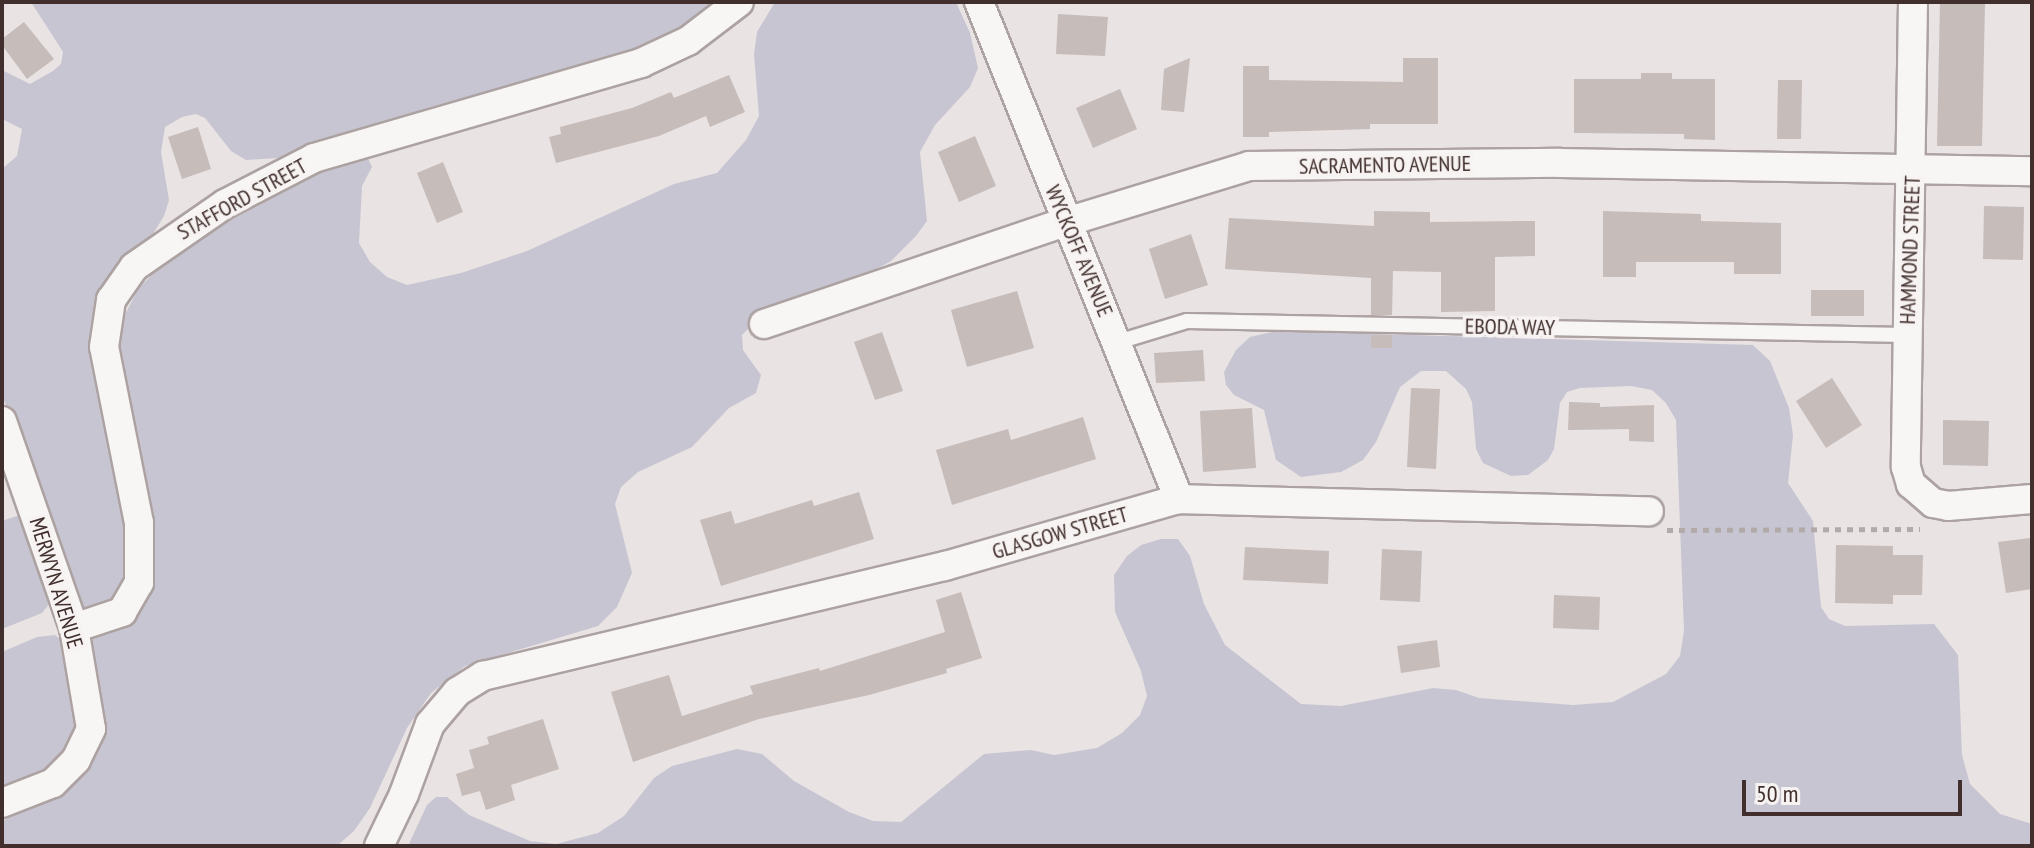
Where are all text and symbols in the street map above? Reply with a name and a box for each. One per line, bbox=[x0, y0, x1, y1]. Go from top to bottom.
street label: SACRAMENTO AVENUE bbox=[1298, 150, 1472, 180]
street label: STAFFORD STREET bbox=[173, 153, 311, 245]
street label: HAMMOND STREET bbox=[1894, 175, 1926, 325]
street label: WYCKOFF AVENUE bbox=[1039, 181, 1119, 321]
street label: EBODA WAY bbox=[1464, 313, 1556, 341]
street label: GLASGOW STREET bbox=[989, 501, 1131, 565]
street label: MERWYN AVENUE bbox=[23, 514, 89, 652]
scale bar bbox=[1746, 764, 1966, 814]
text: 50 m bbox=[1756, 778, 1798, 809]

